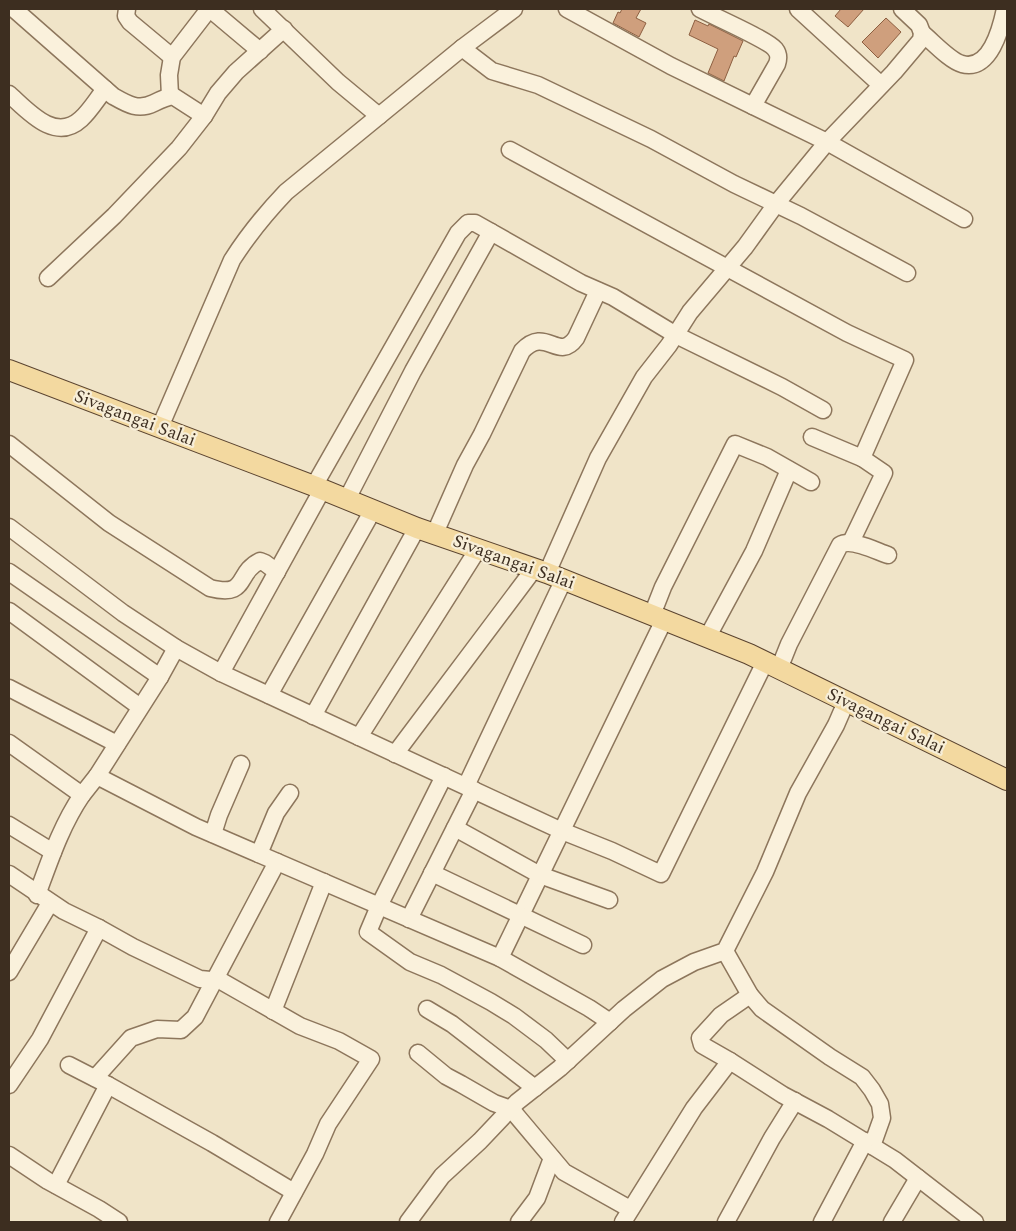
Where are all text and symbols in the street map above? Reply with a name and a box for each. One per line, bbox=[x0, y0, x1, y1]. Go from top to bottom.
street label: Sivagangai Salai bbox=[70, 382, 200, 454]
street label: Sivagangai Salai bbox=[449, 527, 579, 597]
street label: Sivagangai Salai bbox=[822, 681, 950, 761]

